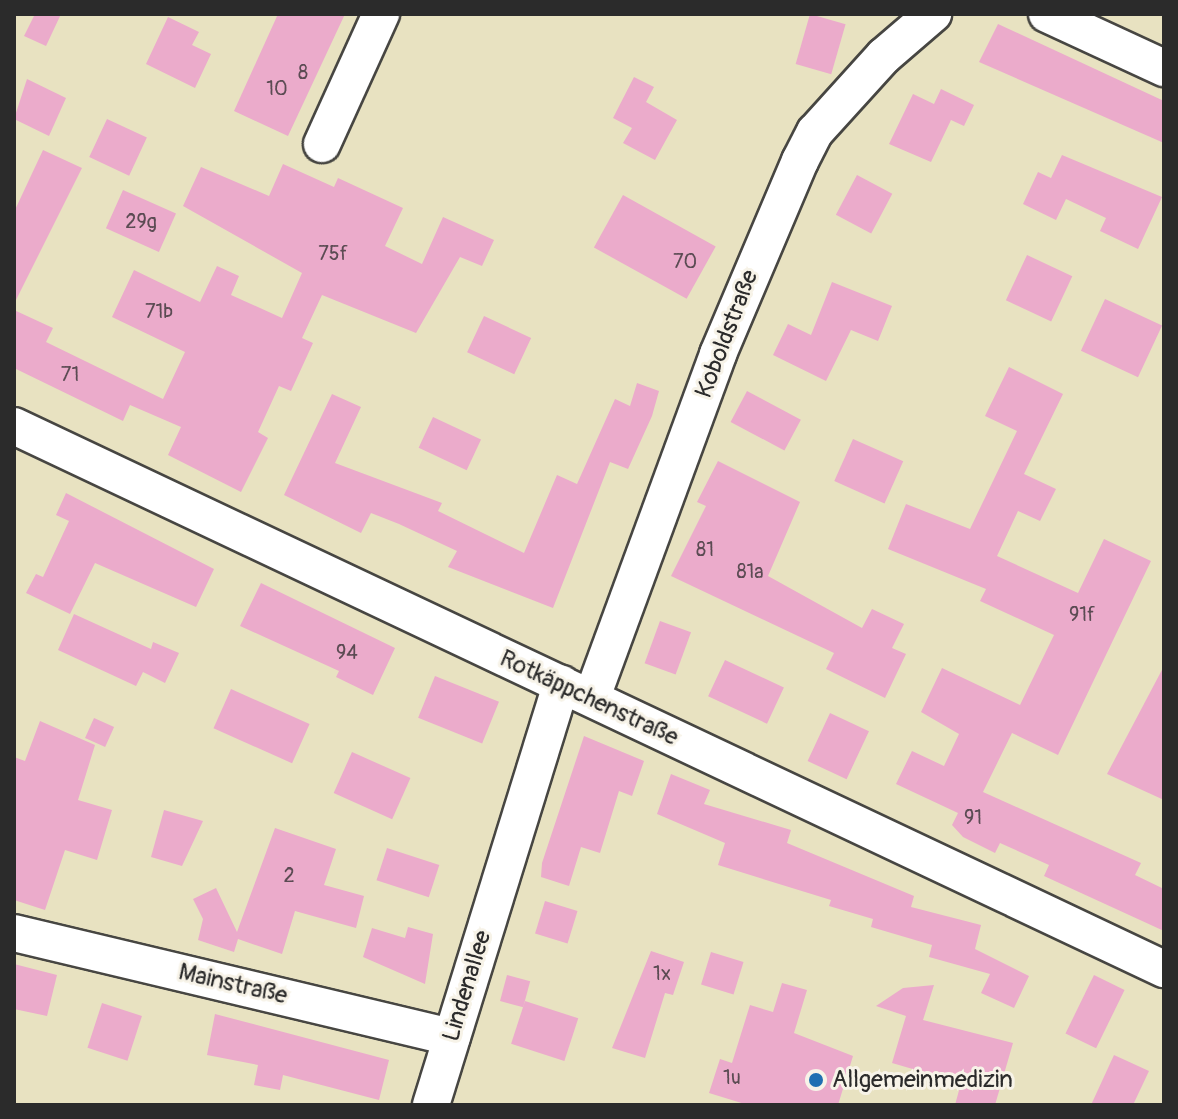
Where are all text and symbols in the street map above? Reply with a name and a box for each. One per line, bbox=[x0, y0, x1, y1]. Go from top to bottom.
house number: 8 bbox=[298, 60, 308, 84]
house number: 10 bbox=[266, 76, 288, 100]
house number: 29g bbox=[125, 209, 157, 233]
house number: 75f bbox=[318, 241, 348, 265]
house number: 70 bbox=[673, 249, 697, 273]
street label: Koboldstraße bbox=[689, 266, 765, 402]
house number: 71b bbox=[145, 299, 173, 323]
house number: 71 bbox=[61, 362, 79, 386]
house number: 81 bbox=[696, 537, 714, 561]
house number: 81a bbox=[736, 559, 764, 583]
house number: 91f bbox=[1069, 602, 1095, 626]
house number: 94 bbox=[336, 640, 358, 664]
street label: Rotkäppchenstraße bbox=[495, 644, 683, 752]
house number: 91 bbox=[964, 805, 982, 829]
house number: 2 bbox=[283, 863, 295, 887]
street label: Lindenallee bbox=[437, 927, 497, 1045]
street label: Mainstraße bbox=[176, 958, 290, 1010]
house number: 1x bbox=[653, 961, 671, 985]
house number: 1u bbox=[723, 1065, 741, 1089]
place label: Allgemeinmedizin bbox=[832, 1066, 1013, 1094]
marker: Allgemeinmedizin bbox=[807, 1071, 825, 1089]

